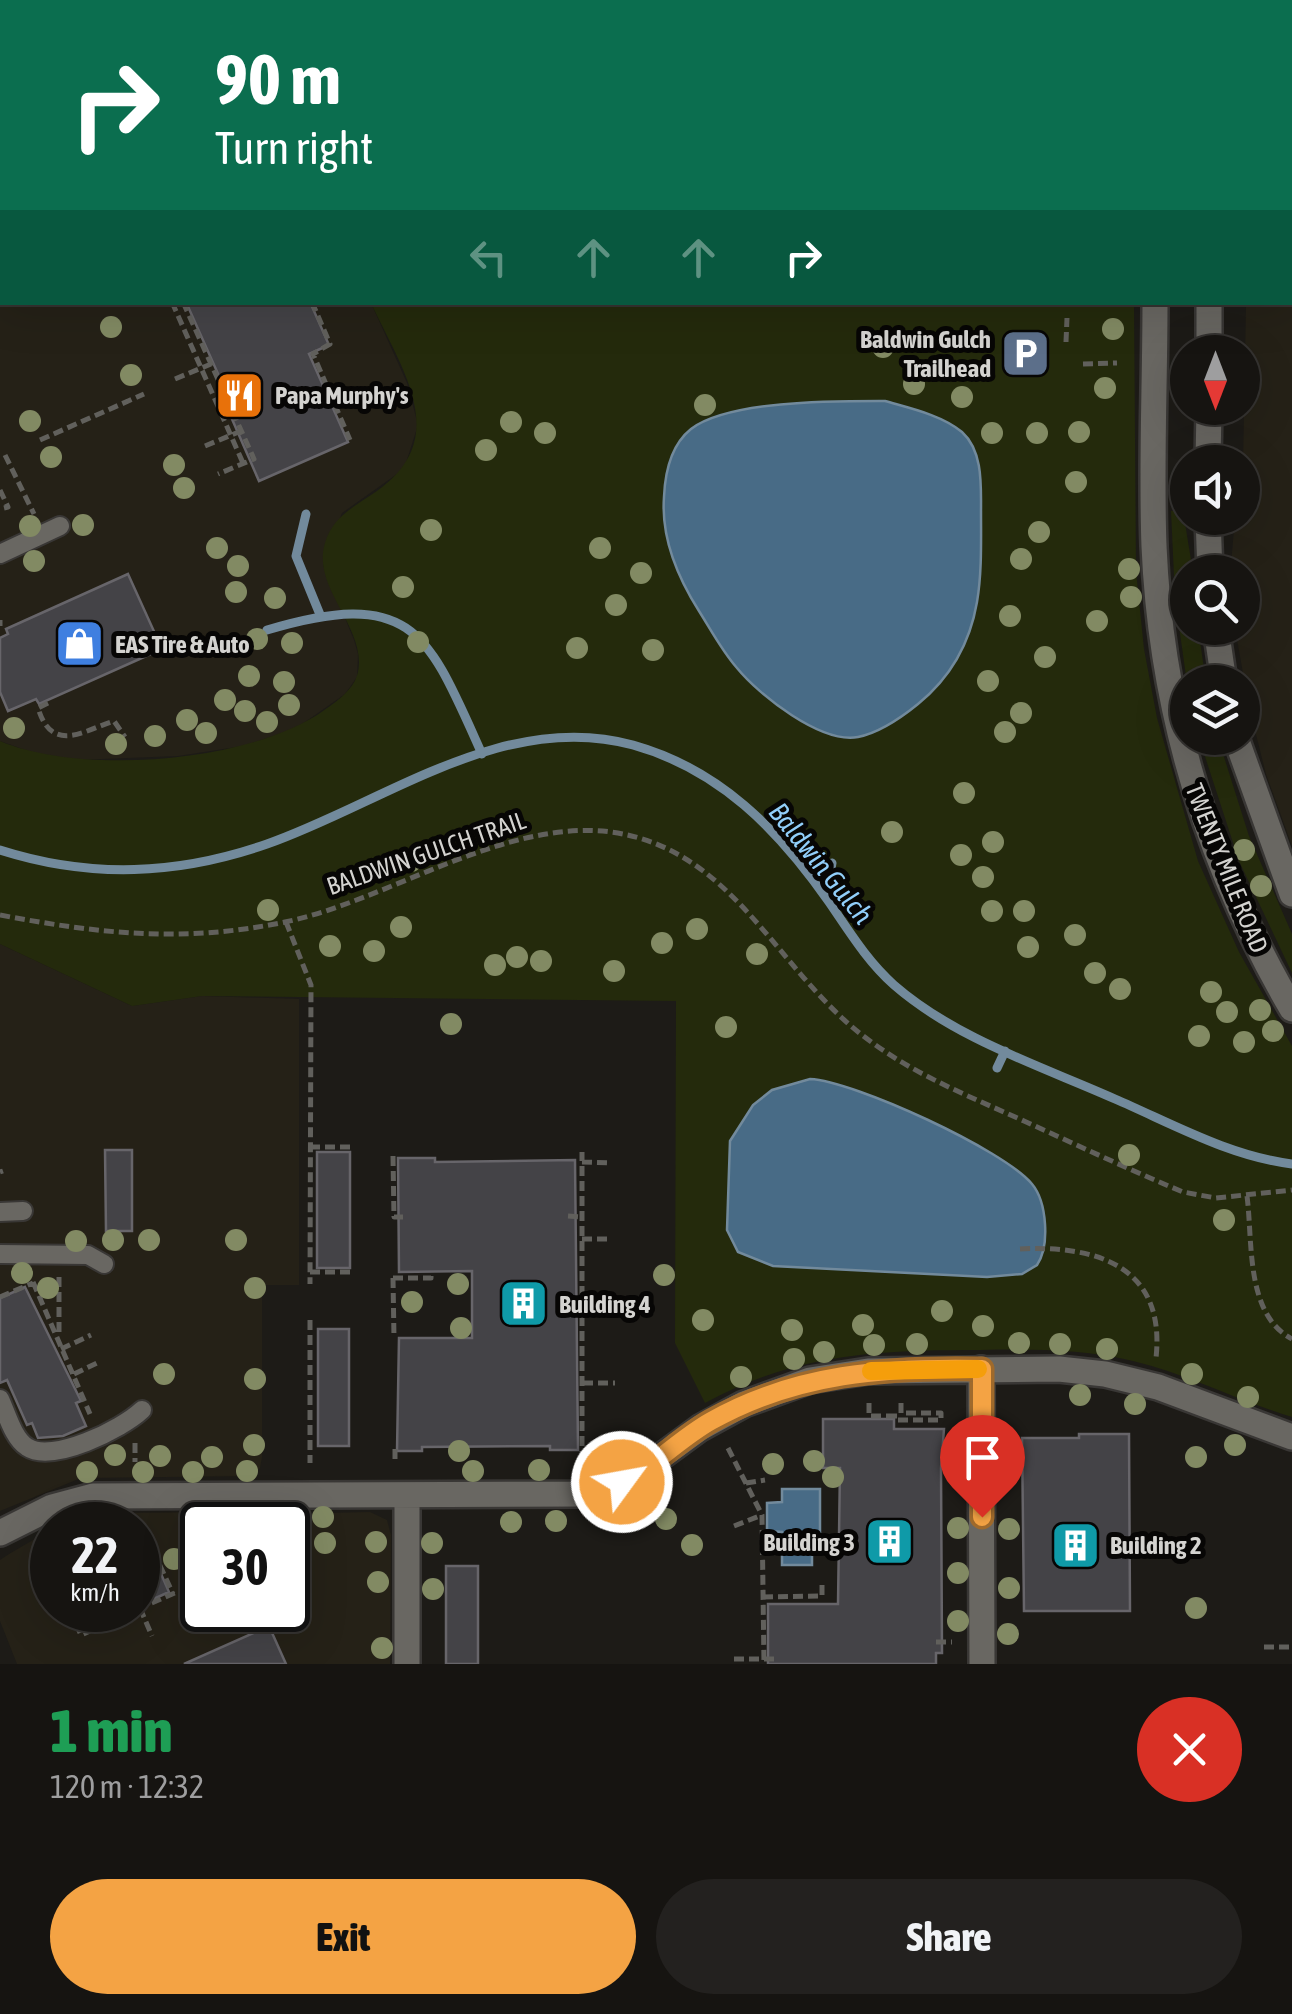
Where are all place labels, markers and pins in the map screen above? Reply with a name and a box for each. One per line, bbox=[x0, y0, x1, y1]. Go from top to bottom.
place label: Baldwin Gulch Trailhead bbox=[860, 325, 991, 382]
parking icon: Baldwin Gulch Trailhead bbox=[1000, 327, 1052, 379]
restaurant icon: Papa Murphy's bbox=[214, 369, 266, 421]
place label: Papa Murphy's bbox=[275, 381, 409, 409]
shop icon: EAS Tire & Auto bbox=[54, 618, 106, 670]
place label: EAS Tire & Auto bbox=[115, 630, 250, 658]
building icon: Building 4 bbox=[498, 1278, 550, 1330]
place label: Building 4 bbox=[559, 1290, 651, 1318]
pin bbox=[940, 1415, 1025, 1518]
building icon: Building 3 bbox=[864, 1516, 916, 1568]
building icon: Building 2 bbox=[1049, 1519, 1101, 1571]
place label: Building 3 bbox=[763, 1528, 855, 1556]
place label: Building 2 bbox=[1110, 1531, 1202, 1559]

